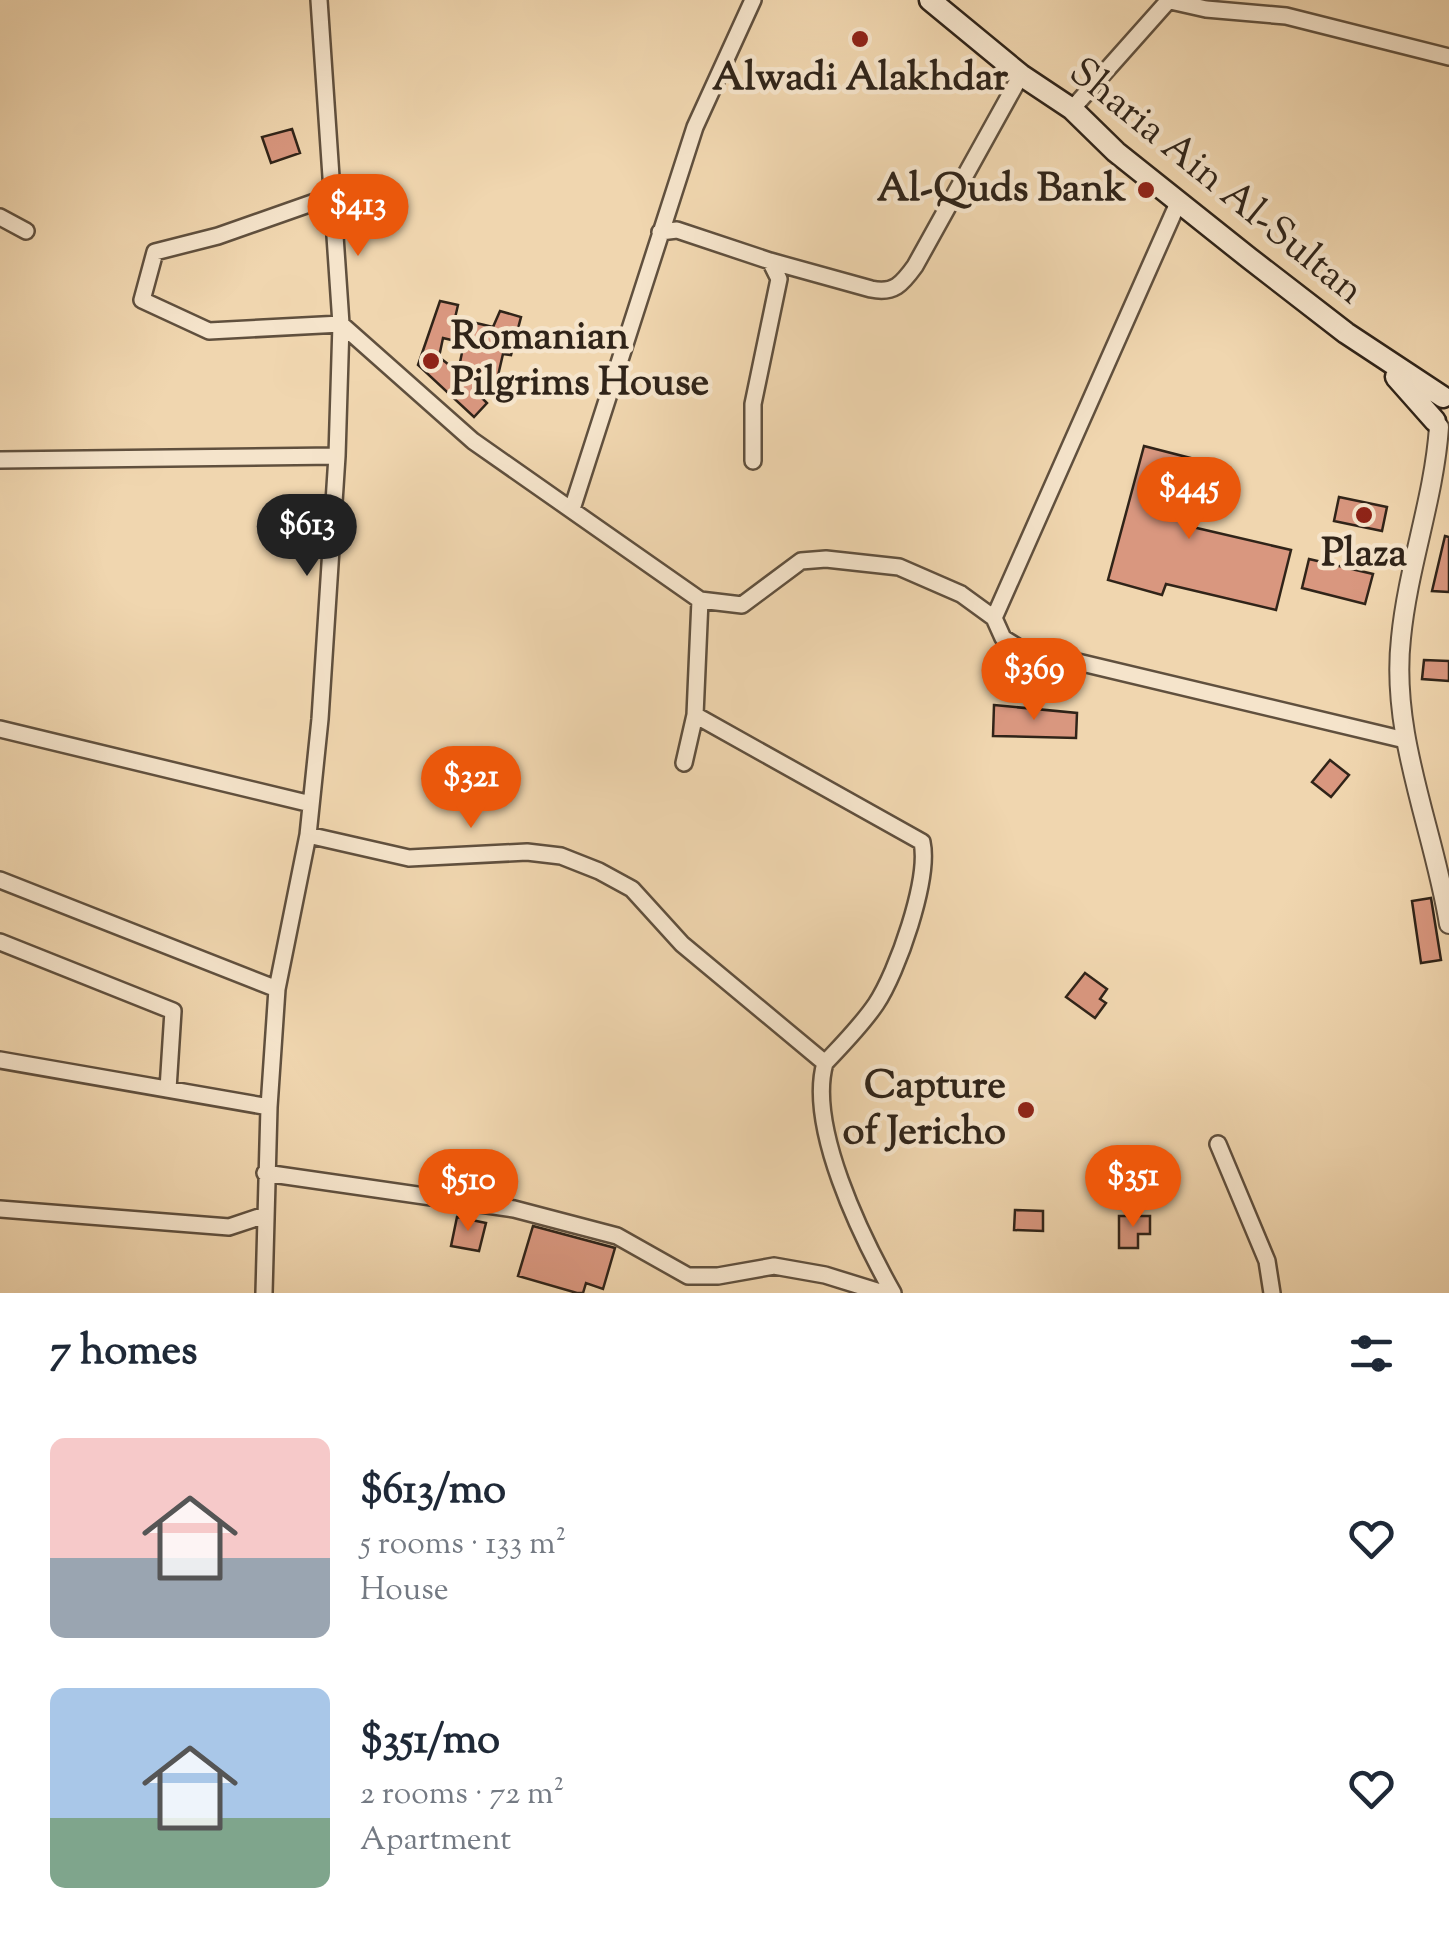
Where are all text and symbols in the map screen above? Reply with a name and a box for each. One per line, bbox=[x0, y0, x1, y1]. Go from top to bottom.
marker: Alwadi Alakhdar bbox=[849, 28, 871, 50]
street label: Sharia Ain Al-Sultan bbox=[1055, 46, 1375, 320]
place label: Alwadi Alakhdar bbox=[712, 51, 1009, 108]
place label: Al-Quds Bank bbox=[877, 162, 1126, 219]
pin: $413 bbox=[299, 174, 417, 259]
marker: Al-Quds Bank bbox=[1135, 179, 1157, 201]
text: $413 bbox=[330, 183, 387, 229]
place label: Romanian Pilgrims House bbox=[451, 310, 709, 413]
marker: Romanian Pilgrims House bbox=[420, 350, 442, 372]
pin: $445 bbox=[1130, 457, 1248, 542]
text: $445 bbox=[1159, 466, 1219, 512]
pin: $613 bbox=[248, 494, 366, 579]
text: $613 bbox=[279, 503, 335, 549]
marker: Plaza bbox=[1353, 504, 1375, 526]
place label: Plaza bbox=[1321, 527, 1407, 584]
pin: $369 bbox=[975, 638, 1093, 723]
text: $369 bbox=[1003, 647, 1065, 693]
pin: $321 bbox=[412, 746, 530, 831]
text: $321 bbox=[443, 755, 499, 801]
place label: Capture of Jericho bbox=[843, 1059, 1006, 1162]
marker: Capture of Jericho bbox=[1015, 1099, 1037, 1121]
pin: $351 bbox=[1074, 1145, 1192, 1230]
pin: $510 bbox=[409, 1149, 527, 1234]
text: $351 bbox=[1107, 1154, 1159, 1200]
text: $510 bbox=[440, 1158, 496, 1204]
text: 7 homes bbox=[50, 1323, 198, 1383]
icon: filters bbox=[1344, 1326, 1399, 1381]
text: $613/mo bbox=[360, 1462, 506, 1522]
icon: home bbox=[130, 1478, 250, 1598]
icon: heart bbox=[1344, 1511, 1399, 1566]
text: 5 rooms · 133 m² bbox=[360, 1522, 566, 1568]
text: House bbox=[360, 1568, 449, 1614]
text: $351/mo bbox=[360, 1712, 500, 1772]
icon: home bbox=[130, 1728, 250, 1848]
icon: heart bbox=[1344, 1761, 1399, 1816]
text: 2 rooms · 72 m² bbox=[360, 1772, 564, 1818]
text: Apartment bbox=[360, 1818, 511, 1864]

